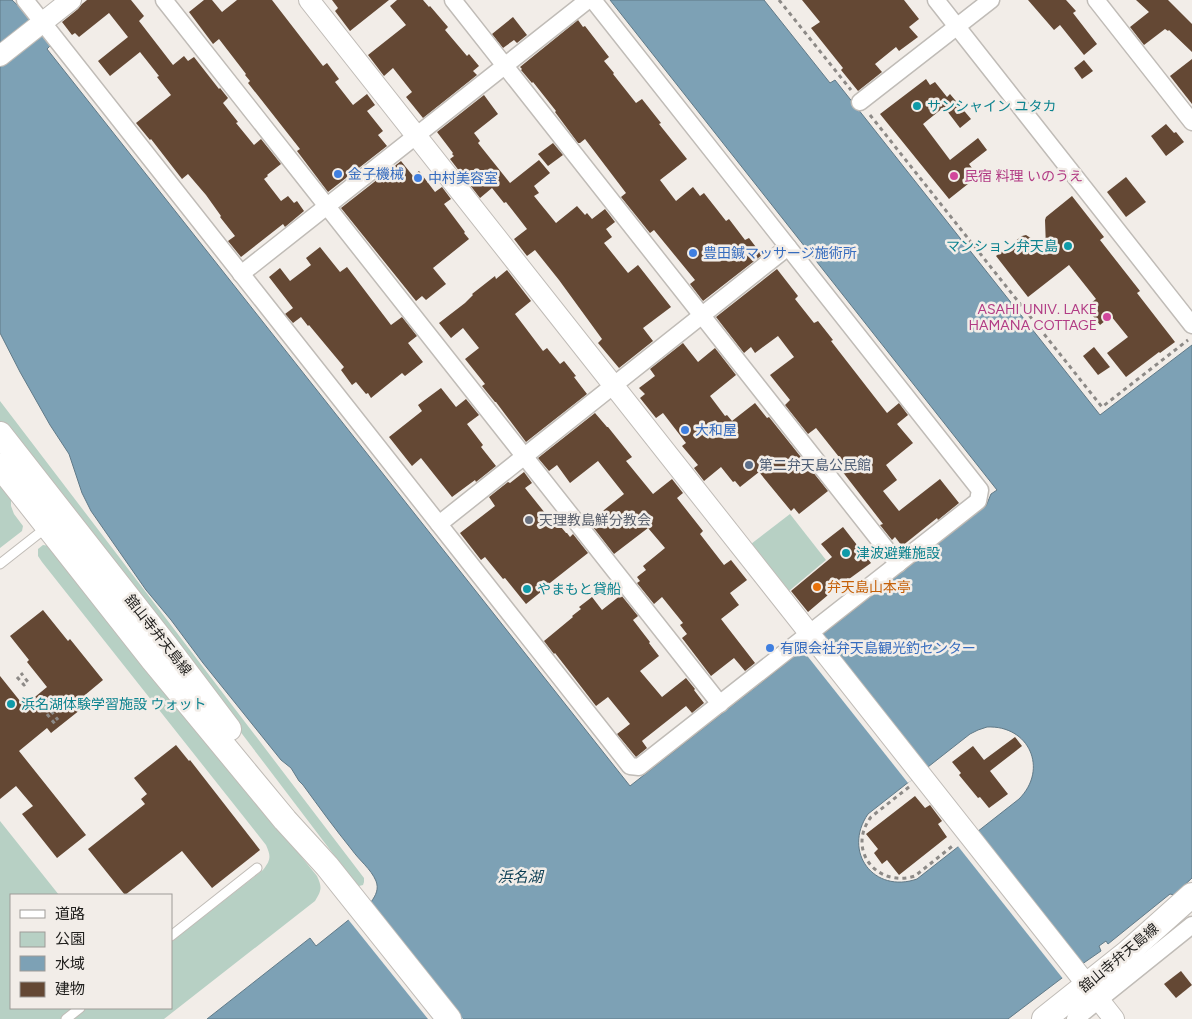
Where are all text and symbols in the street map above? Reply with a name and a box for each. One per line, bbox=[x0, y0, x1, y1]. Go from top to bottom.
place label: サンシャイン ユタカ bbox=[927, 98, 1056, 115]
marker: サンシャイン ユタカ bbox=[911, 100, 923, 112]
place label: 金子機械 bbox=[348, 166, 404, 183]
marker: 金子機械 bbox=[332, 168, 344, 180]
place label: 民宿 料理 いのうえ bbox=[964, 168, 1083, 185]
place label: 中村美容室 bbox=[428, 170, 498, 187]
marker: 民宿 料理 いのうえ bbox=[948, 170, 960, 182]
marker: 中村美容室 bbox=[412, 172, 424, 184]
place label: マンション弁天島 bbox=[946, 238, 1058, 255]
marker: マンション弁天島 bbox=[1062, 240, 1074, 252]
place label: 豊田鍼マッサージ施術所 bbox=[703, 245, 857, 262]
marker: 豊田鍼マッサージ施術所 bbox=[687, 247, 699, 259]
place label: ASAHI UNIV. LAKE HAMANA COTTAGE bbox=[969, 301, 1097, 334]
marker: ASAHI UNIV. LAKE HAMANA COTTAGE bbox=[1101, 311, 1113, 323]
place label: 大和屋 bbox=[695, 422, 737, 439]
marker: 大和屋 bbox=[679, 424, 691, 436]
place label: 第二弁天島公民館 bbox=[759, 457, 871, 474]
marker: 第二弁天島公民館 bbox=[743, 459, 755, 471]
place label: 天理教島鮮分教会 bbox=[539, 512, 651, 529]
marker: 天理教島鮮分教会 bbox=[523, 514, 535, 526]
place label: 津波避難施設 bbox=[856, 545, 940, 562]
marker: 津波避難施設 bbox=[840, 547, 852, 559]
place label: 弁天島山本亭 bbox=[827, 579, 911, 596]
place label: やまもと貸船 bbox=[537, 581, 621, 598]
marker: 弁天島山本亭 bbox=[811, 581, 823, 593]
marker: やまもと貸船 bbox=[521, 583, 533, 595]
street label: 舘山寺弁天島線 bbox=[121, 591, 195, 679]
place label: 有限会社弁天島観光釣センター bbox=[780, 640, 976, 657]
marker: 有限会社弁天島観光釣センター bbox=[764, 642, 776, 654]
place label: 浜名湖体験学習施設 ウォット bbox=[21, 696, 206, 713]
marker: 浜名湖体験学習施設 ウォット bbox=[5, 698, 17, 710]
water label: 浜名湖 bbox=[497, 868, 544, 886]
legend bbox=[10, 894, 172, 1009]
text: 道路 bbox=[55, 905, 85, 923]
street label: 舘山寺弁天島線 bbox=[1076, 920, 1162, 996]
text: 公園 bbox=[55, 930, 85, 948]
text: 水域 bbox=[55, 955, 85, 973]
text: 建物 bbox=[55, 980, 85, 998]

